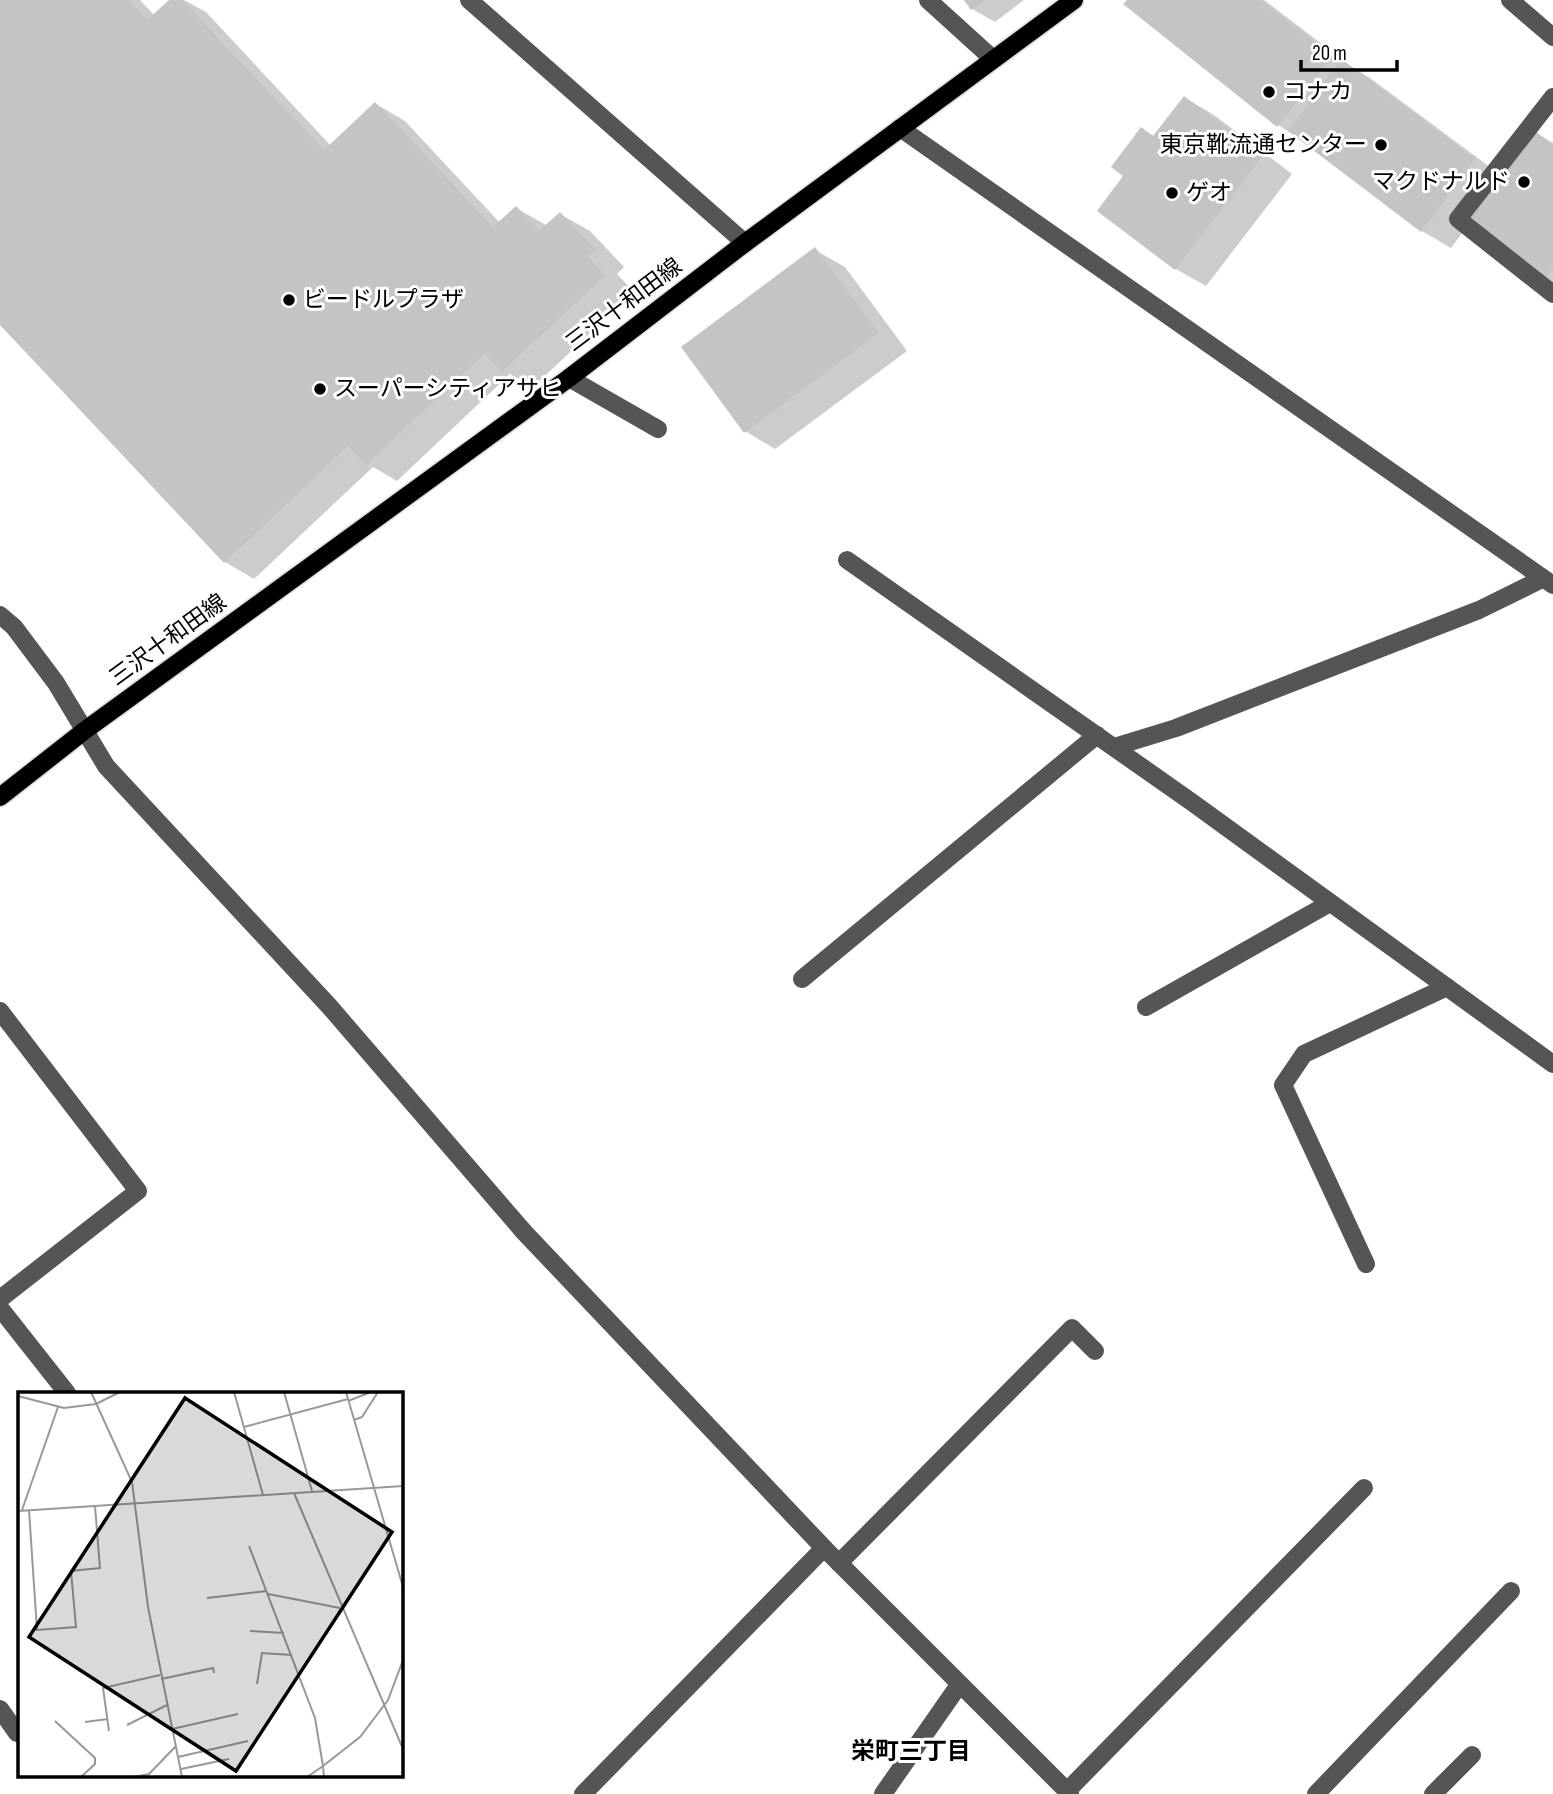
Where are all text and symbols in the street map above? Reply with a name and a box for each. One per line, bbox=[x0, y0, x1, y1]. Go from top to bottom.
scale bar bbox=[1301, 28, 1397, 72]
text: 20 m bbox=[1312, 41, 1347, 66]
place label: コナカ bbox=[1283, 78, 1352, 106]
marker: コナカ bbox=[1261, 84, 1277, 100]
place label: 東京靴流通センター bbox=[1160, 131, 1367, 159]
marker: 東京靴流通センター bbox=[1373, 137, 1389, 153]
place label: マクドナルド bbox=[1372, 168, 1510, 196]
marker: マクドナルド bbox=[1516, 174, 1532, 190]
place label: ゲオ bbox=[1186, 179, 1232, 207]
marker: ゲオ bbox=[1164, 185, 1180, 201]
street label: 三沢十和田線 bbox=[560, 252, 688, 358]
place label: ビードルプラザ bbox=[303, 286, 464, 314]
marker: ビードルプラザ bbox=[281, 292, 297, 308]
place label: スーパーシティアサヒ bbox=[334, 375, 562, 403]
marker: スーパーシティアサヒ bbox=[312, 381, 328, 397]
street label: 三沢十和田線 bbox=[104, 588, 232, 692]
inset map bbox=[18, 1392, 402, 1776]
district label: 栄町三丁目 bbox=[851, 1737, 971, 1766]

